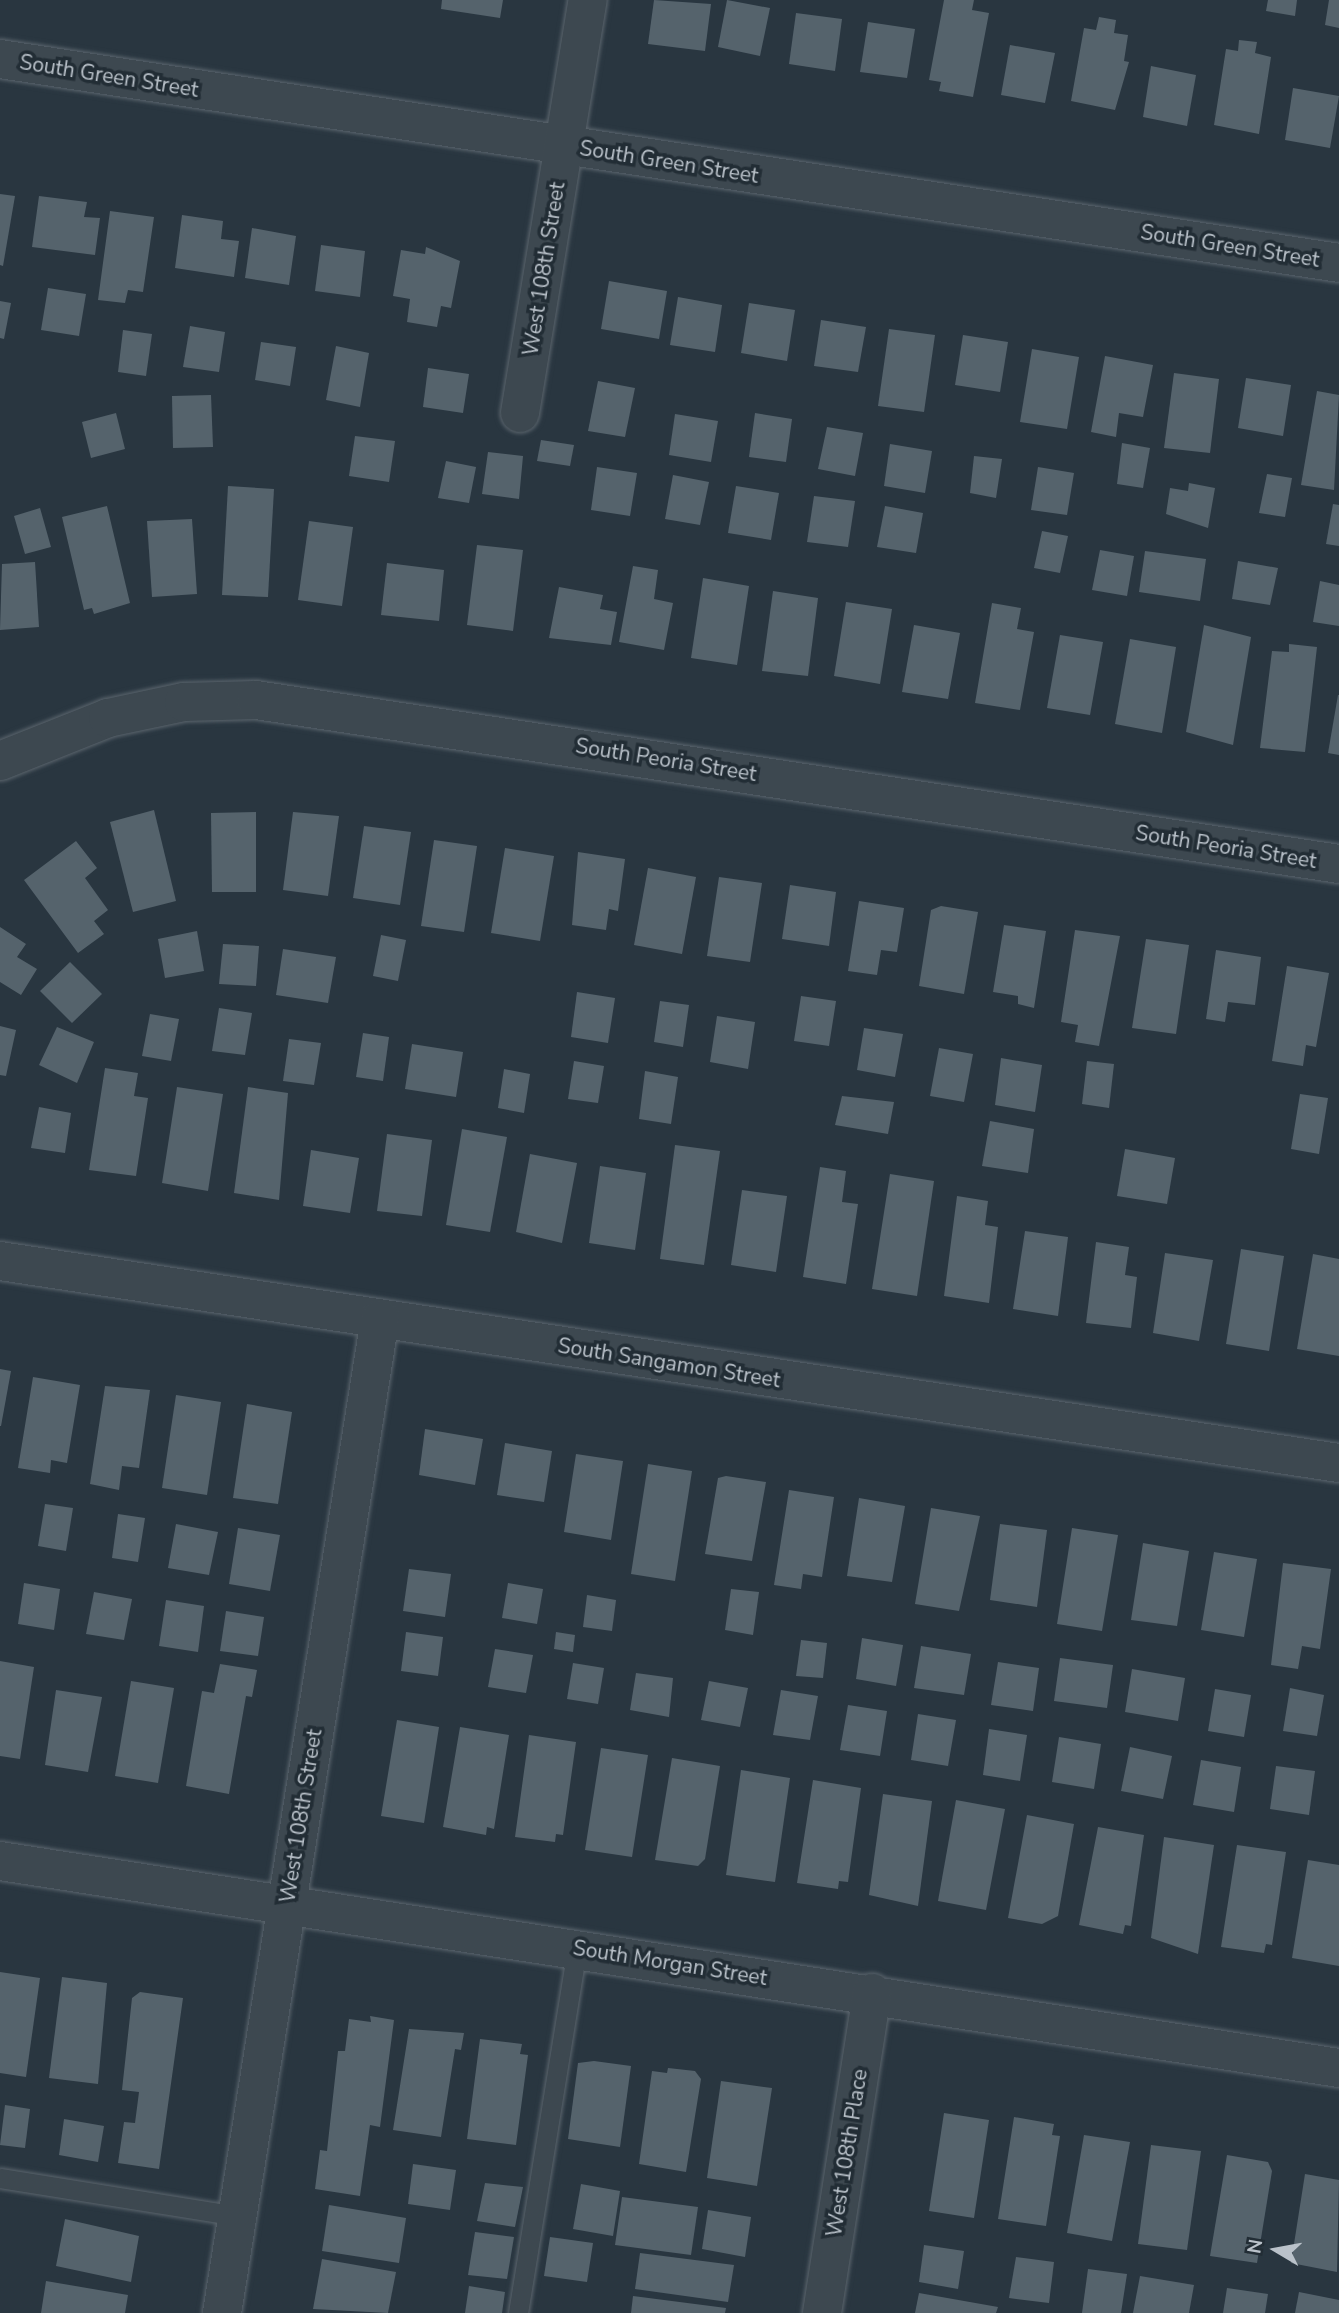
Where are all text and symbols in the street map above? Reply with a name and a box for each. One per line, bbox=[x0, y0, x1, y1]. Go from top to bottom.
street label: South Green Street bbox=[18, 49, 200, 103]
street label: South Green Street bbox=[578, 135, 760, 189]
street label: West 108th Street bbox=[518, 180, 570, 358]
street label: South Green Street bbox=[1139, 219, 1321, 273]
street label: South Peoria Street bbox=[574, 733, 758, 787]
street label: South Peoria Street bbox=[1134, 820, 1318, 874]
street label: South Sangamon Street bbox=[556, 1333, 782, 1393]
street label: West 108th Street bbox=[275, 1727, 327, 1905]
street label: South Morgan Street bbox=[571, 1935, 769, 1991]
street label: West 108th Place bbox=[821, 2067, 873, 2239]
north arrow bbox=[1241, 2215, 1311, 2285]
text: N bbox=[1241, 2237, 1269, 2256]

